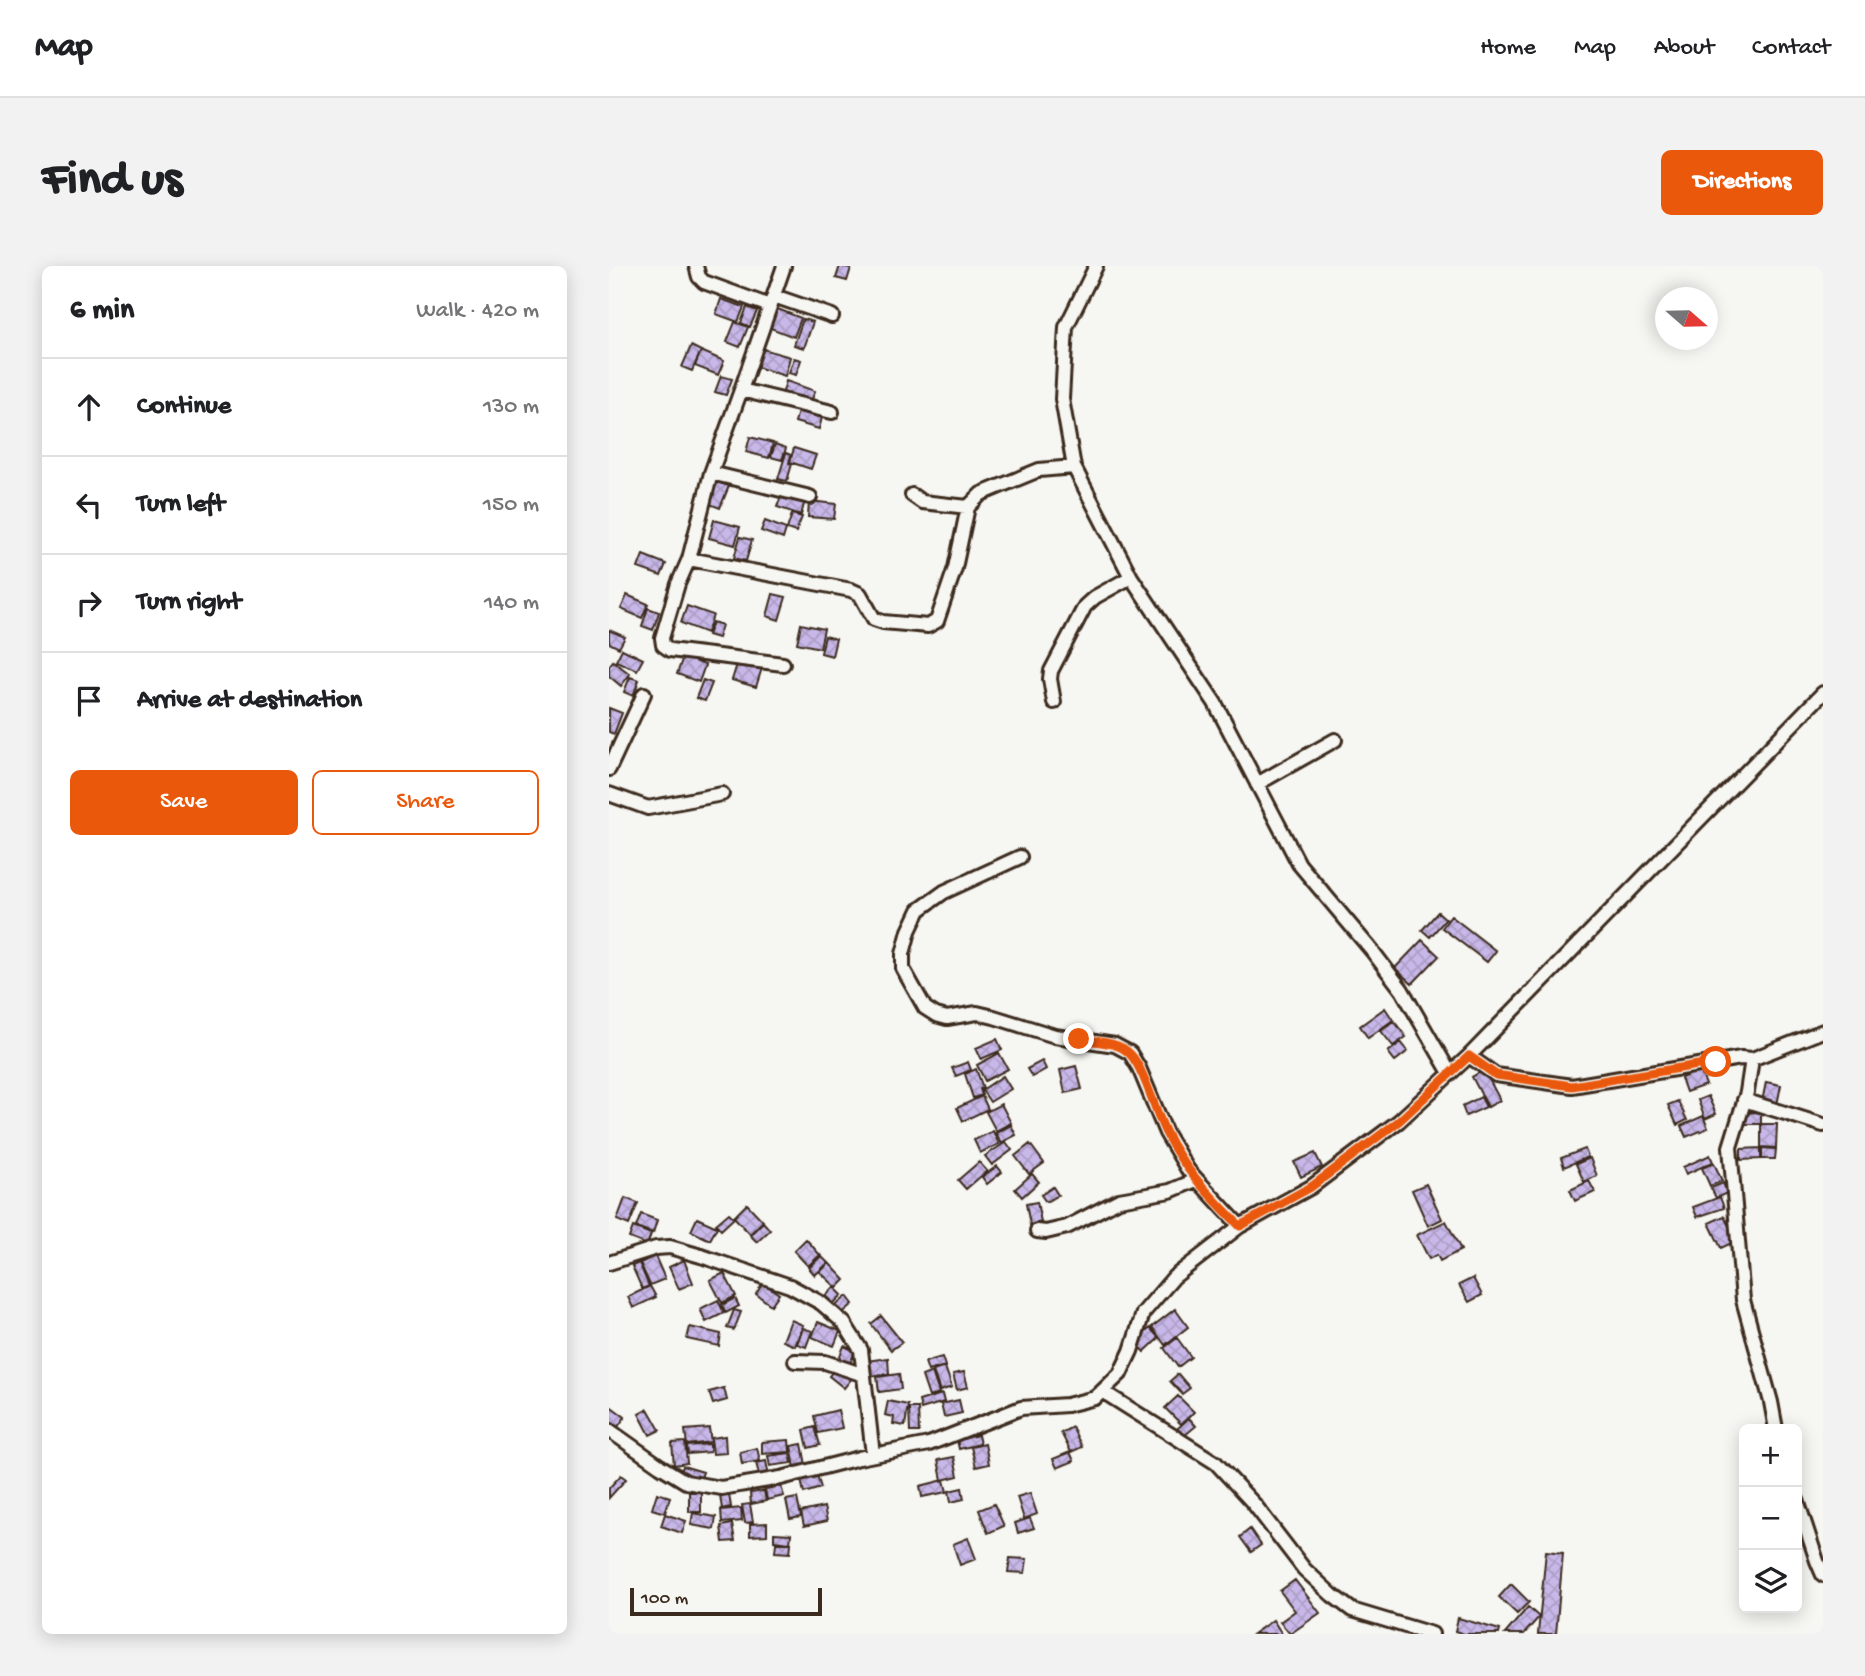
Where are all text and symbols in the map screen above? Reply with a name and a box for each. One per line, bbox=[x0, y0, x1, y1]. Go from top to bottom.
text: Map bbox=[35, 29, 92, 67]
text: Home bbox=[1480, 34, 1536, 63]
text: Map bbox=[1574, 34, 1616, 63]
text: About bbox=[1654, 34, 1714, 63]
text: Contact bbox=[1752, 34, 1830, 63]
button: Directions bbox=[1661, 150, 1823, 215]
text: Find us bbox=[42, 153, 182, 211]
north arrow bbox=[1655, 287, 1718, 350]
text: 6 min bbox=[70, 294, 134, 329]
text: Walk · 420 m bbox=[416, 298, 539, 325]
icon: ahead bbox=[70, 388, 108, 426]
text: Continue bbox=[137, 392, 231, 423]
text: 130 m bbox=[483, 394, 539, 421]
icon: left bbox=[70, 486, 108, 524]
text: Turn left bbox=[137, 490, 225, 521]
text: 150 m bbox=[483, 492, 539, 519]
icon: right bbox=[70, 584, 108, 622]
text: Turn right bbox=[137, 588, 241, 619]
text: 140 m bbox=[484, 590, 539, 617]
icon: arrive bbox=[70, 682, 108, 720]
text: Arrive at destination bbox=[137, 686, 362, 717]
button: Save bbox=[70, 770, 298, 835]
button: Share bbox=[312, 770, 539, 835]
route end bbox=[1063, 1023, 1094, 1054]
route start bbox=[1700, 1046, 1731, 1077]
map controls bbox=[1739, 1424, 1802, 1613]
button: + bbox=[1739, 1424, 1802, 1487]
button: − bbox=[1739, 1487, 1802, 1550]
button: layers bbox=[1739, 1550, 1802, 1613]
scale bar bbox=[630, 1585, 823, 1617]
text: 100 m bbox=[641, 1588, 688, 1611]

